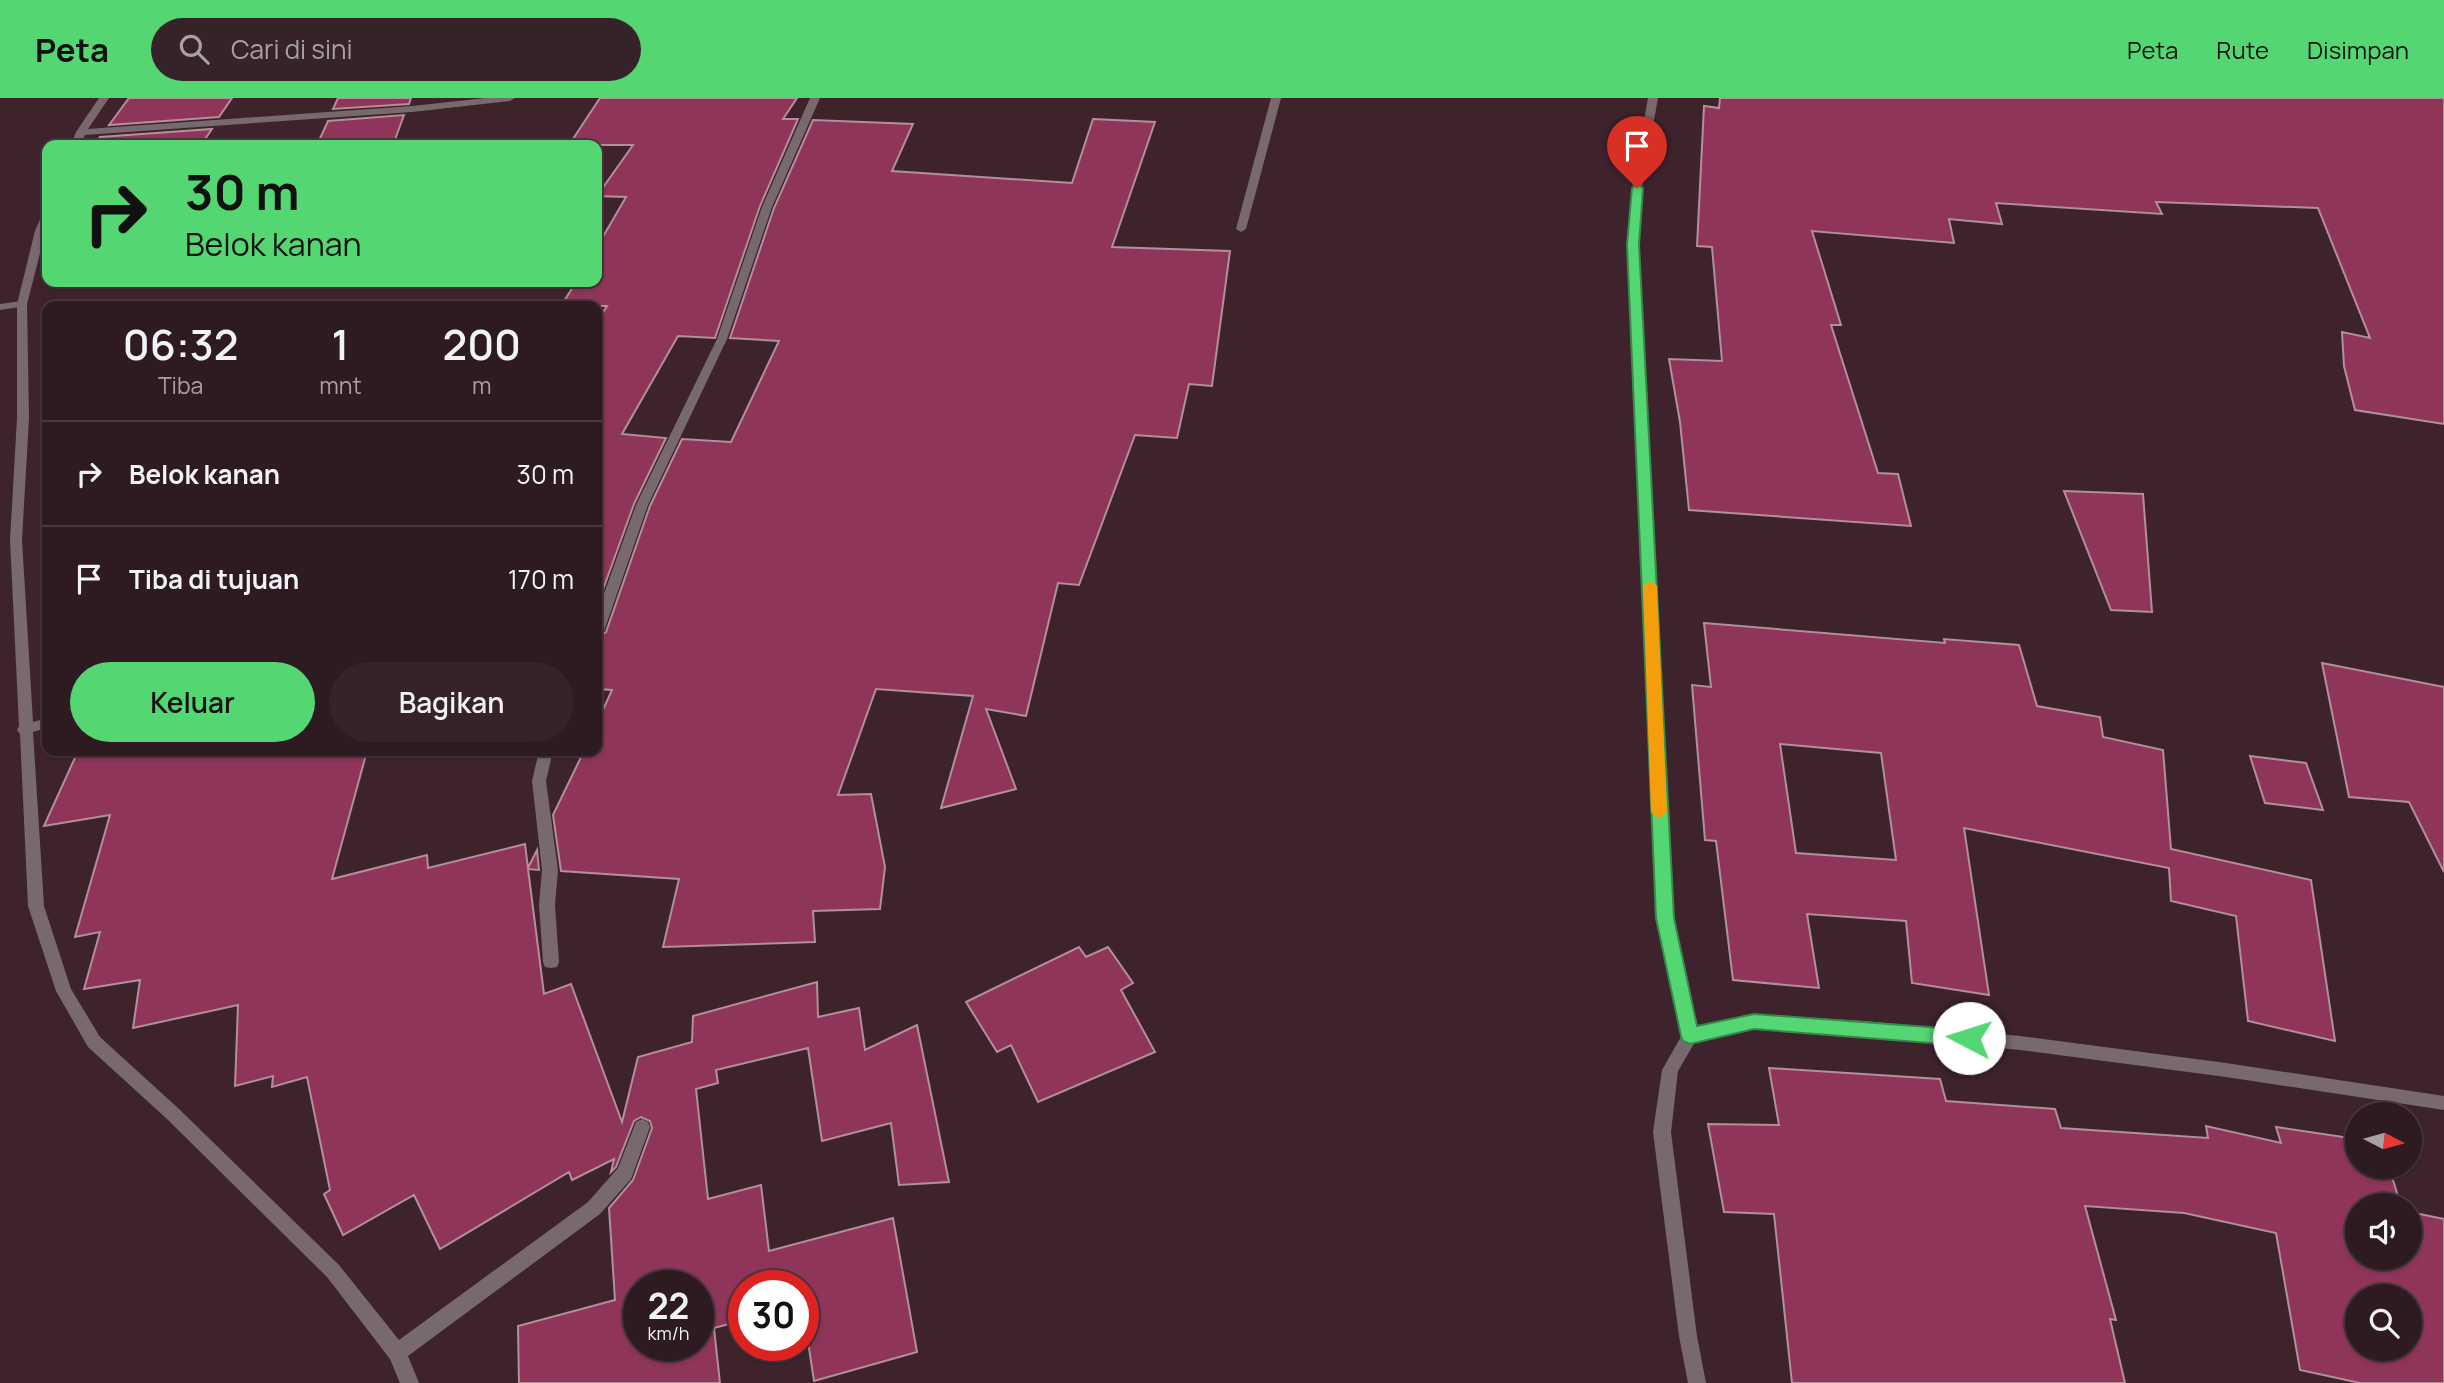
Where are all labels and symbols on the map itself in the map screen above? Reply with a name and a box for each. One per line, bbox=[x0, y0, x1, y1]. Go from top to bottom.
pin bbox=[1607, 116, 1667, 188]
position arrow bbox=[1932, 1001, 2006, 1075]
north arrow bbox=[2345, 1102, 2422, 1180]
speed limit sign: 30 bbox=[728, 1270, 819, 1361]

